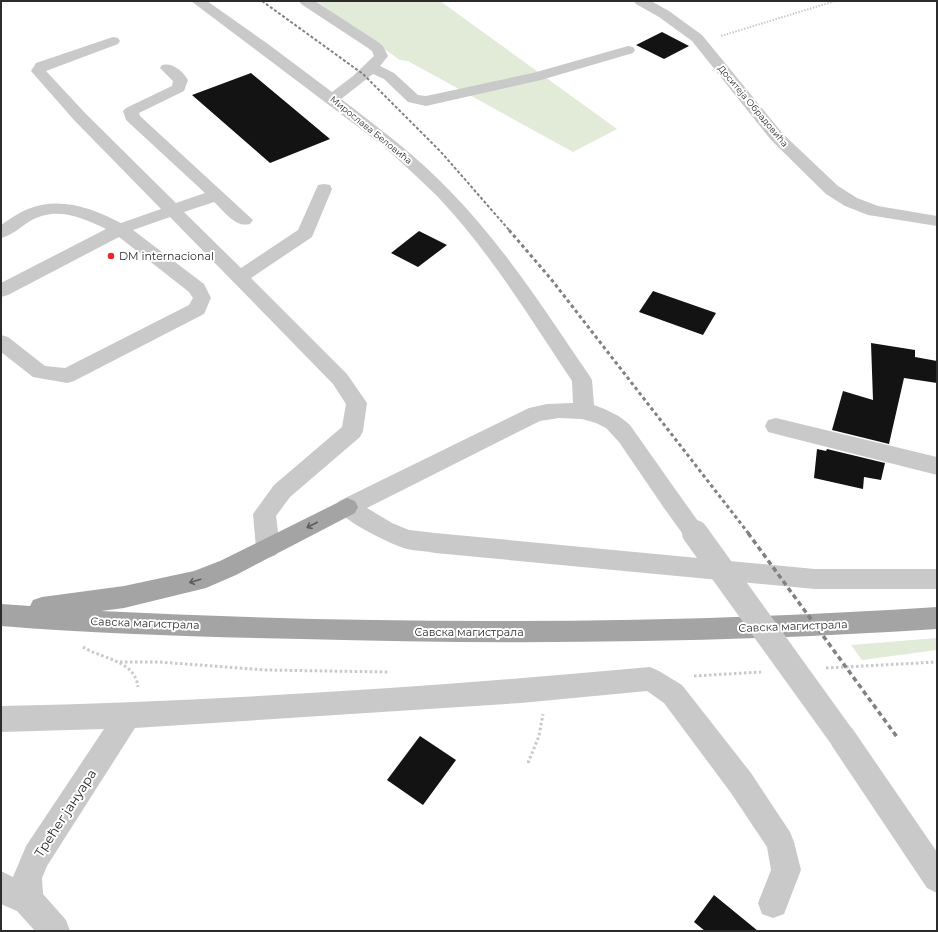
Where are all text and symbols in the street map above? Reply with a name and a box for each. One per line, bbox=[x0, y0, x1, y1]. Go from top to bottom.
street label: Доситеја Обрадовића bbox=[716, 63, 791, 149]
street label: Мирослава Беловића bbox=[328, 93, 414, 166]
place label: DM internacional bbox=[119, 249, 214, 263]
marker: DM internacional bbox=[106, 251, 116, 261]
one-way arrow bbox=[306, 521, 318, 529]
one-way arrow bbox=[189, 578, 202, 585]
street label: Савска магистрала bbox=[90, 614, 200, 632]
street label: Савска магистрала bbox=[738, 617, 848, 635]
street label: Савска магистрала bbox=[414, 625, 524, 639]
street label: Трећег јануара bbox=[31, 766, 99, 860]

